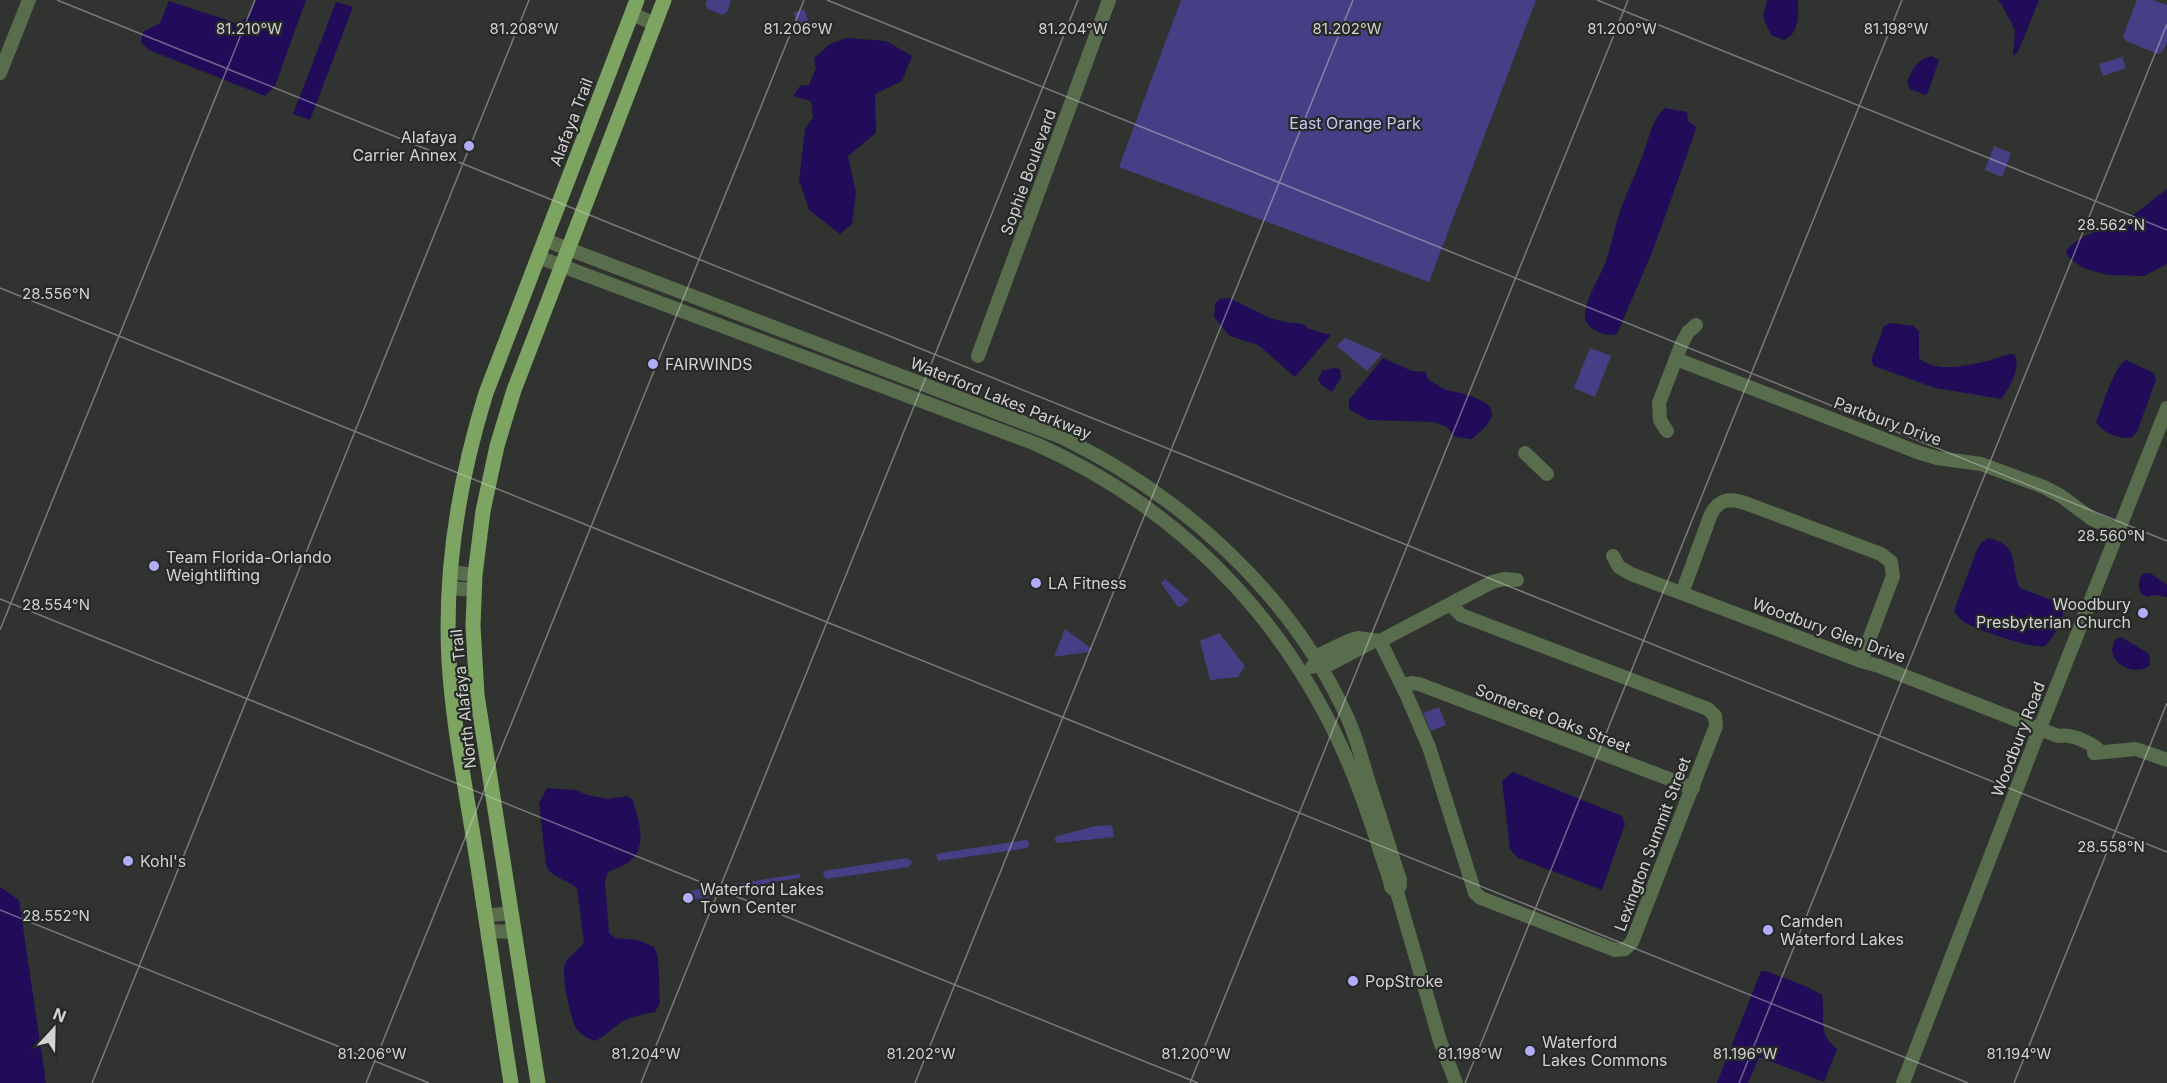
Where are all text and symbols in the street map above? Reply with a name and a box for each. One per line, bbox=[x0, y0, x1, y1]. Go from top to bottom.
text: 81.210°W bbox=[216, 19, 282, 38]
text: 81.208°W bbox=[490, 19, 559, 38]
text: 81.206°W bbox=[763, 19, 833, 38]
text: 81.204°W bbox=[1038, 19, 1108, 38]
text: 81.202°W bbox=[1312, 19, 1382, 38]
text: 81.200°W bbox=[1587, 19, 1657, 38]
text: 81.198°W bbox=[1864, 19, 1928, 38]
street label: Alafaya Trail bbox=[545, 75, 597, 169]
street label: Sophie Boulevard bbox=[996, 106, 1060, 238]
park label: East Orange Park bbox=[1289, 113, 1421, 133]
place label: Alafaya Carrier Annex bbox=[352, 127, 457, 165]
marker: Alafaya Carrier Annex bbox=[462, 139, 476, 153]
text: 28.562°N bbox=[2077, 215, 2145, 234]
text: 28.556°N bbox=[22, 284, 90, 303]
street label: Waterford Lakes Parkway bbox=[908, 352, 1094, 444]
place label: FAIRWINDS bbox=[665, 354, 753, 374]
marker: FAIRWINDS bbox=[646, 357, 660, 371]
street label: Parkbury Drive bbox=[1831, 392, 1945, 450]
text: 28.560°N bbox=[2077, 526, 2145, 545]
place label: Team Florida-Orlando Weightlifting bbox=[166, 547, 331, 585]
marker: Team Florida-Orlando Weightlifting bbox=[147, 559, 161, 573]
place label: LA Fitness bbox=[1048, 573, 1127, 593]
marker: LA Fitness bbox=[1029, 576, 1043, 590]
street label: Woodbury Glen Drive bbox=[1750, 593, 1908, 667]
place label: Woodbury Presbyterian Church bbox=[1976, 594, 2131, 632]
text: 28.554°N bbox=[22, 595, 90, 614]
marker: Woodbury Presbyterian Church bbox=[2136, 606, 2150, 620]
street label: North Alafaya Trail bbox=[446, 628, 480, 770]
street label: Somerset Oaks Street bbox=[1472, 679, 1634, 757]
street label: Woodbury Road bbox=[1987, 679, 2049, 799]
street label: Lexington Summit Street bbox=[1610, 754, 1694, 934]
text: 28.558°N bbox=[2077, 837, 2145, 856]
place label: Kohl's bbox=[140, 851, 186, 871]
marker: Kohl's bbox=[121, 854, 135, 868]
place label: Waterford Lakes Town Center bbox=[700, 879, 824, 917]
marker: Waterford Lakes Town Center bbox=[681, 891, 695, 905]
text: 28.552°N bbox=[22, 906, 90, 925]
place label: Camden Waterford Lakes bbox=[1780, 911, 1904, 949]
marker: Camden Waterford Lakes bbox=[1761, 923, 1775, 937]
place label: PopStroke bbox=[1365, 971, 1443, 991]
marker: PopStroke bbox=[1346, 974, 1360, 988]
north arrow bbox=[24, 999, 84, 1059]
text: N bbox=[50, 1004, 69, 1027]
place label: Waterford Lakes Commons bbox=[1542, 1032, 1668, 1070]
text: 81.206°W bbox=[337, 1044, 407, 1063]
text: 81.204°W bbox=[611, 1044, 681, 1063]
text: 81.202°W bbox=[886, 1044, 956, 1063]
text: 81.200°W bbox=[1161, 1044, 1231, 1063]
text: 81.198°W bbox=[1438, 1044, 1502, 1063]
marker: Waterford Lakes Commons bbox=[1523, 1044, 1537, 1058]
text: 81.196°W bbox=[1713, 1044, 1778, 1063]
text: 81.194°W bbox=[1987, 1044, 2052, 1063]

